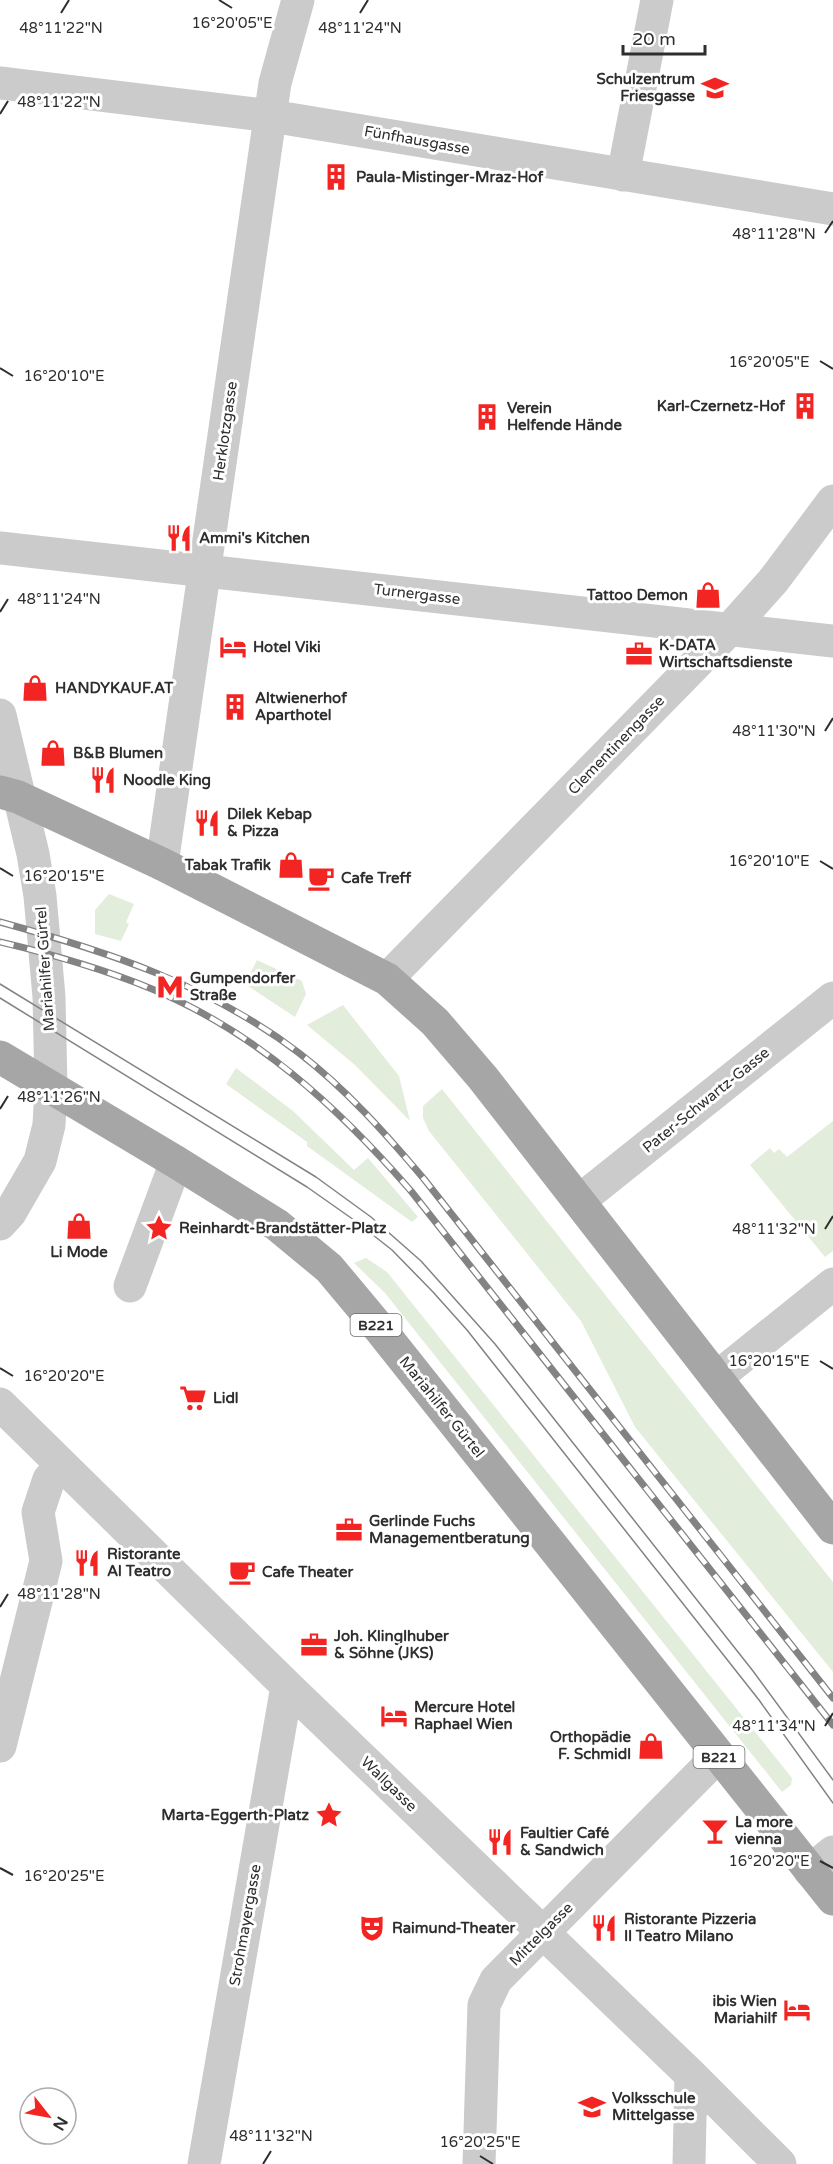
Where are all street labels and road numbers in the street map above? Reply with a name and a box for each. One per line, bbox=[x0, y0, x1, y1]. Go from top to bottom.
street label: Fünfhausgasse bbox=[363, 122, 471, 158]
street label: Herklotzgasse bbox=[209, 380, 241, 482]
street label: Turnergasse bbox=[373, 580, 461, 608]
street label: Clementinengasse bbox=[564, 692, 668, 798]
street label: Mariahilfer Gürtel bbox=[32, 906, 58, 1032]
street label: Pater-Schwartz-Gasse bbox=[639, 1043, 773, 1157]
road number: B221 bbox=[350, 1314, 401, 1336]
street label: Mariahilfer Gürtel bbox=[396, 1353, 488, 1461]
road number: B221 bbox=[694, 1746, 744, 1768]
street label: Wallgasse bbox=[357, 1753, 421, 1815]
street label: Strohmayergasse bbox=[225, 1863, 265, 1987]
street label: Mittelgasse bbox=[505, 1898, 577, 1970]

